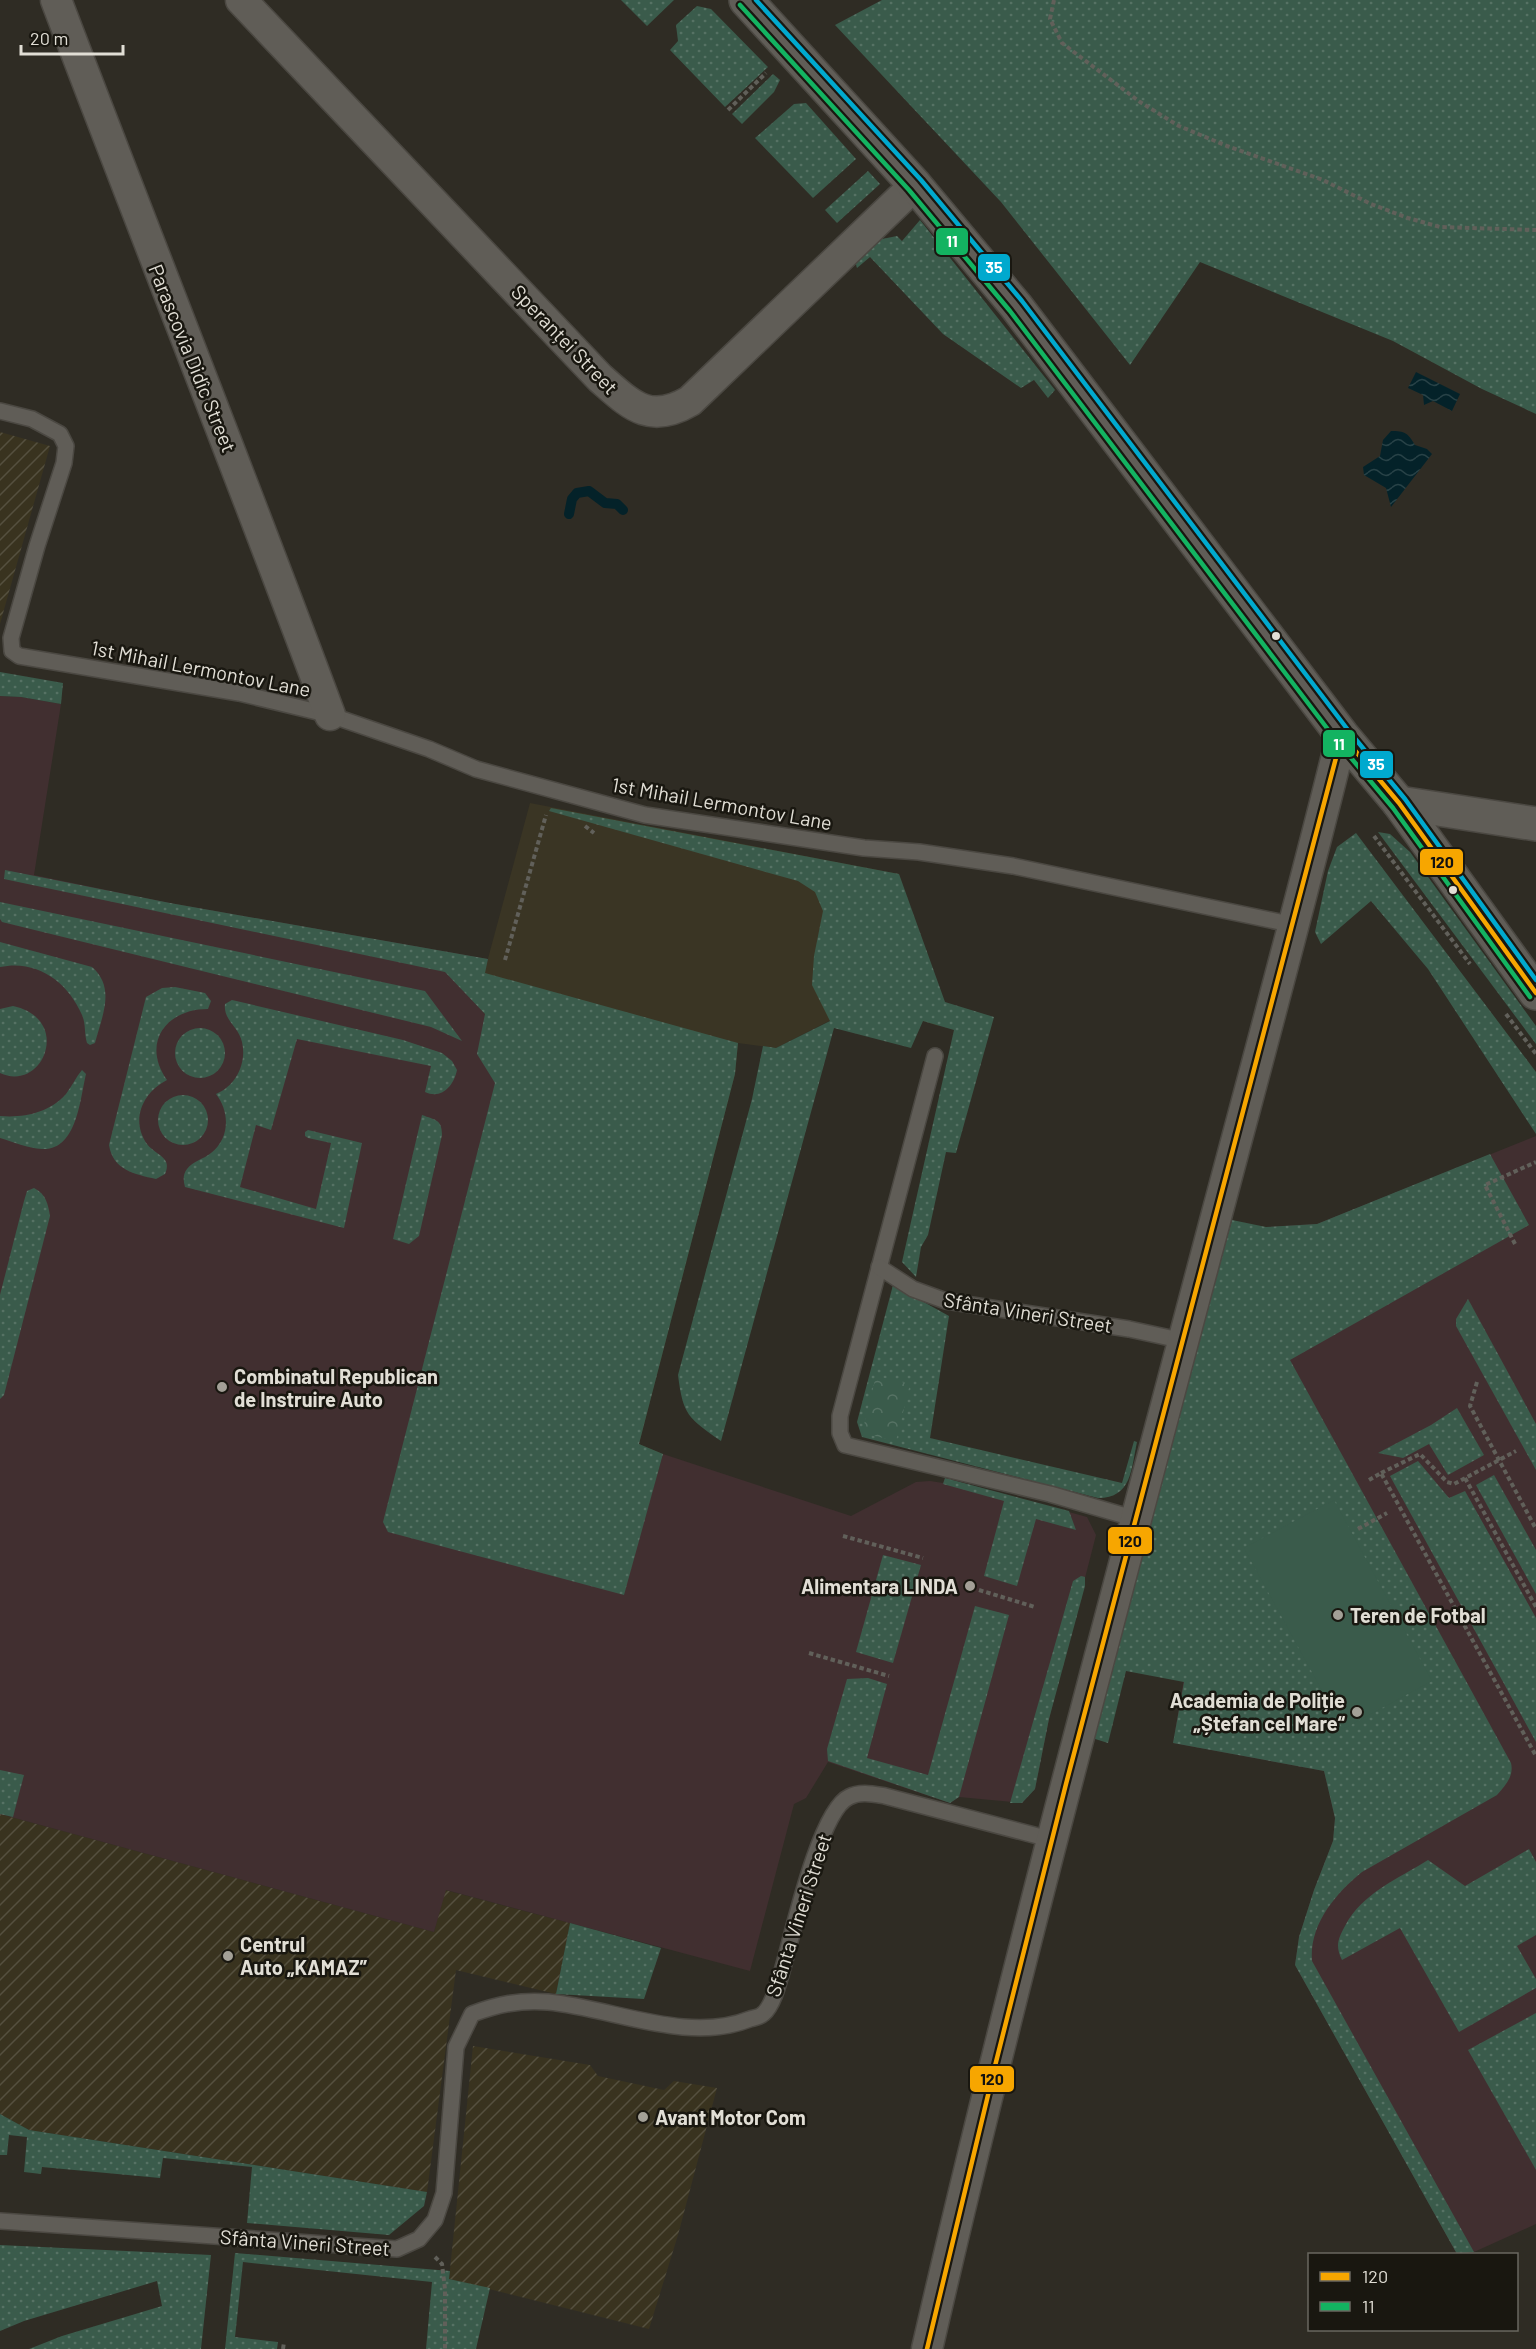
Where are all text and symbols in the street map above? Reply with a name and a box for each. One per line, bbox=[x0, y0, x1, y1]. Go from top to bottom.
scale bar bbox=[21, 18, 123, 56]
text: 20 m bbox=[30, 27, 68, 49]
line badge: 11 bbox=[935, 227, 969, 256]
text: 11 bbox=[946, 231, 958, 250]
line badge: 35 bbox=[977, 253, 1011, 282]
text: 35 bbox=[985, 257, 1003, 276]
street label: Parascovia Didîc Street bbox=[144, 261, 242, 455]
street label: Speranței Street bbox=[507, 279, 623, 399]
unlabelled marker bbox=[1270, 630, 1282, 642]
street label: 1st Mihail Lermontov Lane bbox=[89, 635, 313, 701]
line badge: 11 bbox=[1322, 729, 1356, 758]
text: 11 bbox=[1333, 734, 1345, 753]
line badge: 35 bbox=[1359, 750, 1394, 779]
text: 35 bbox=[1367, 754, 1385, 773]
street label: 1st Mihail Lermontov Lane bbox=[610, 772, 834, 834]
line badge: 120 bbox=[1419, 848, 1464, 876]
text: 120 bbox=[1430, 852, 1454, 871]
unlabelled marker bbox=[1447, 884, 1459, 896]
street label: Sfânta Vineri Street bbox=[942, 1287, 1114, 1337]
place label: Combinatul Republican de Instruire Auto bbox=[234, 1364, 438, 1411]
marker: Combinatul Republican de Instruire Auto bbox=[215, 1380, 229, 1394]
line badge: 120 bbox=[1107, 1526, 1153, 1555]
text: 120 bbox=[1118, 1531, 1142, 1550]
place label: Alimentara LINDA bbox=[801, 1574, 958, 1598]
marker: Alimentara LINDA bbox=[963, 1579, 977, 1593]
place label: Teren de Fotbal bbox=[1350, 1603, 1486, 1627]
marker: Teren de Fotbal bbox=[1331, 1608, 1345, 1622]
place label: Academia de Poliție „Ștefan cel Mare“ bbox=[1170, 1688, 1346, 1735]
marker: Academia de Poliție „Ștefan cel Mare“ bbox=[1350, 1705, 1364, 1719]
street label: Sfânta Vineri Street bbox=[760, 1830, 836, 2000]
place label: Centrul Auto „KAMAZ” bbox=[240, 1932, 368, 1979]
marker: Centrul Auto „KAMAZ” bbox=[221, 1949, 235, 1963]
line badge: 120 bbox=[969, 2065, 1015, 2093]
text: 120 bbox=[980, 2069, 1004, 2088]
place label: Avant Motor Com bbox=[655, 2105, 806, 2129]
marker: Avant Motor Com bbox=[636, 2110, 650, 2124]
street label: Sfânta Vineri Street bbox=[219, 2224, 391, 2260]
legend bbox=[1308, 2253, 1518, 2331]
text: 120 bbox=[1362, 2265, 1388, 2287]
text: 11 bbox=[1362, 2295, 1375, 2317]

